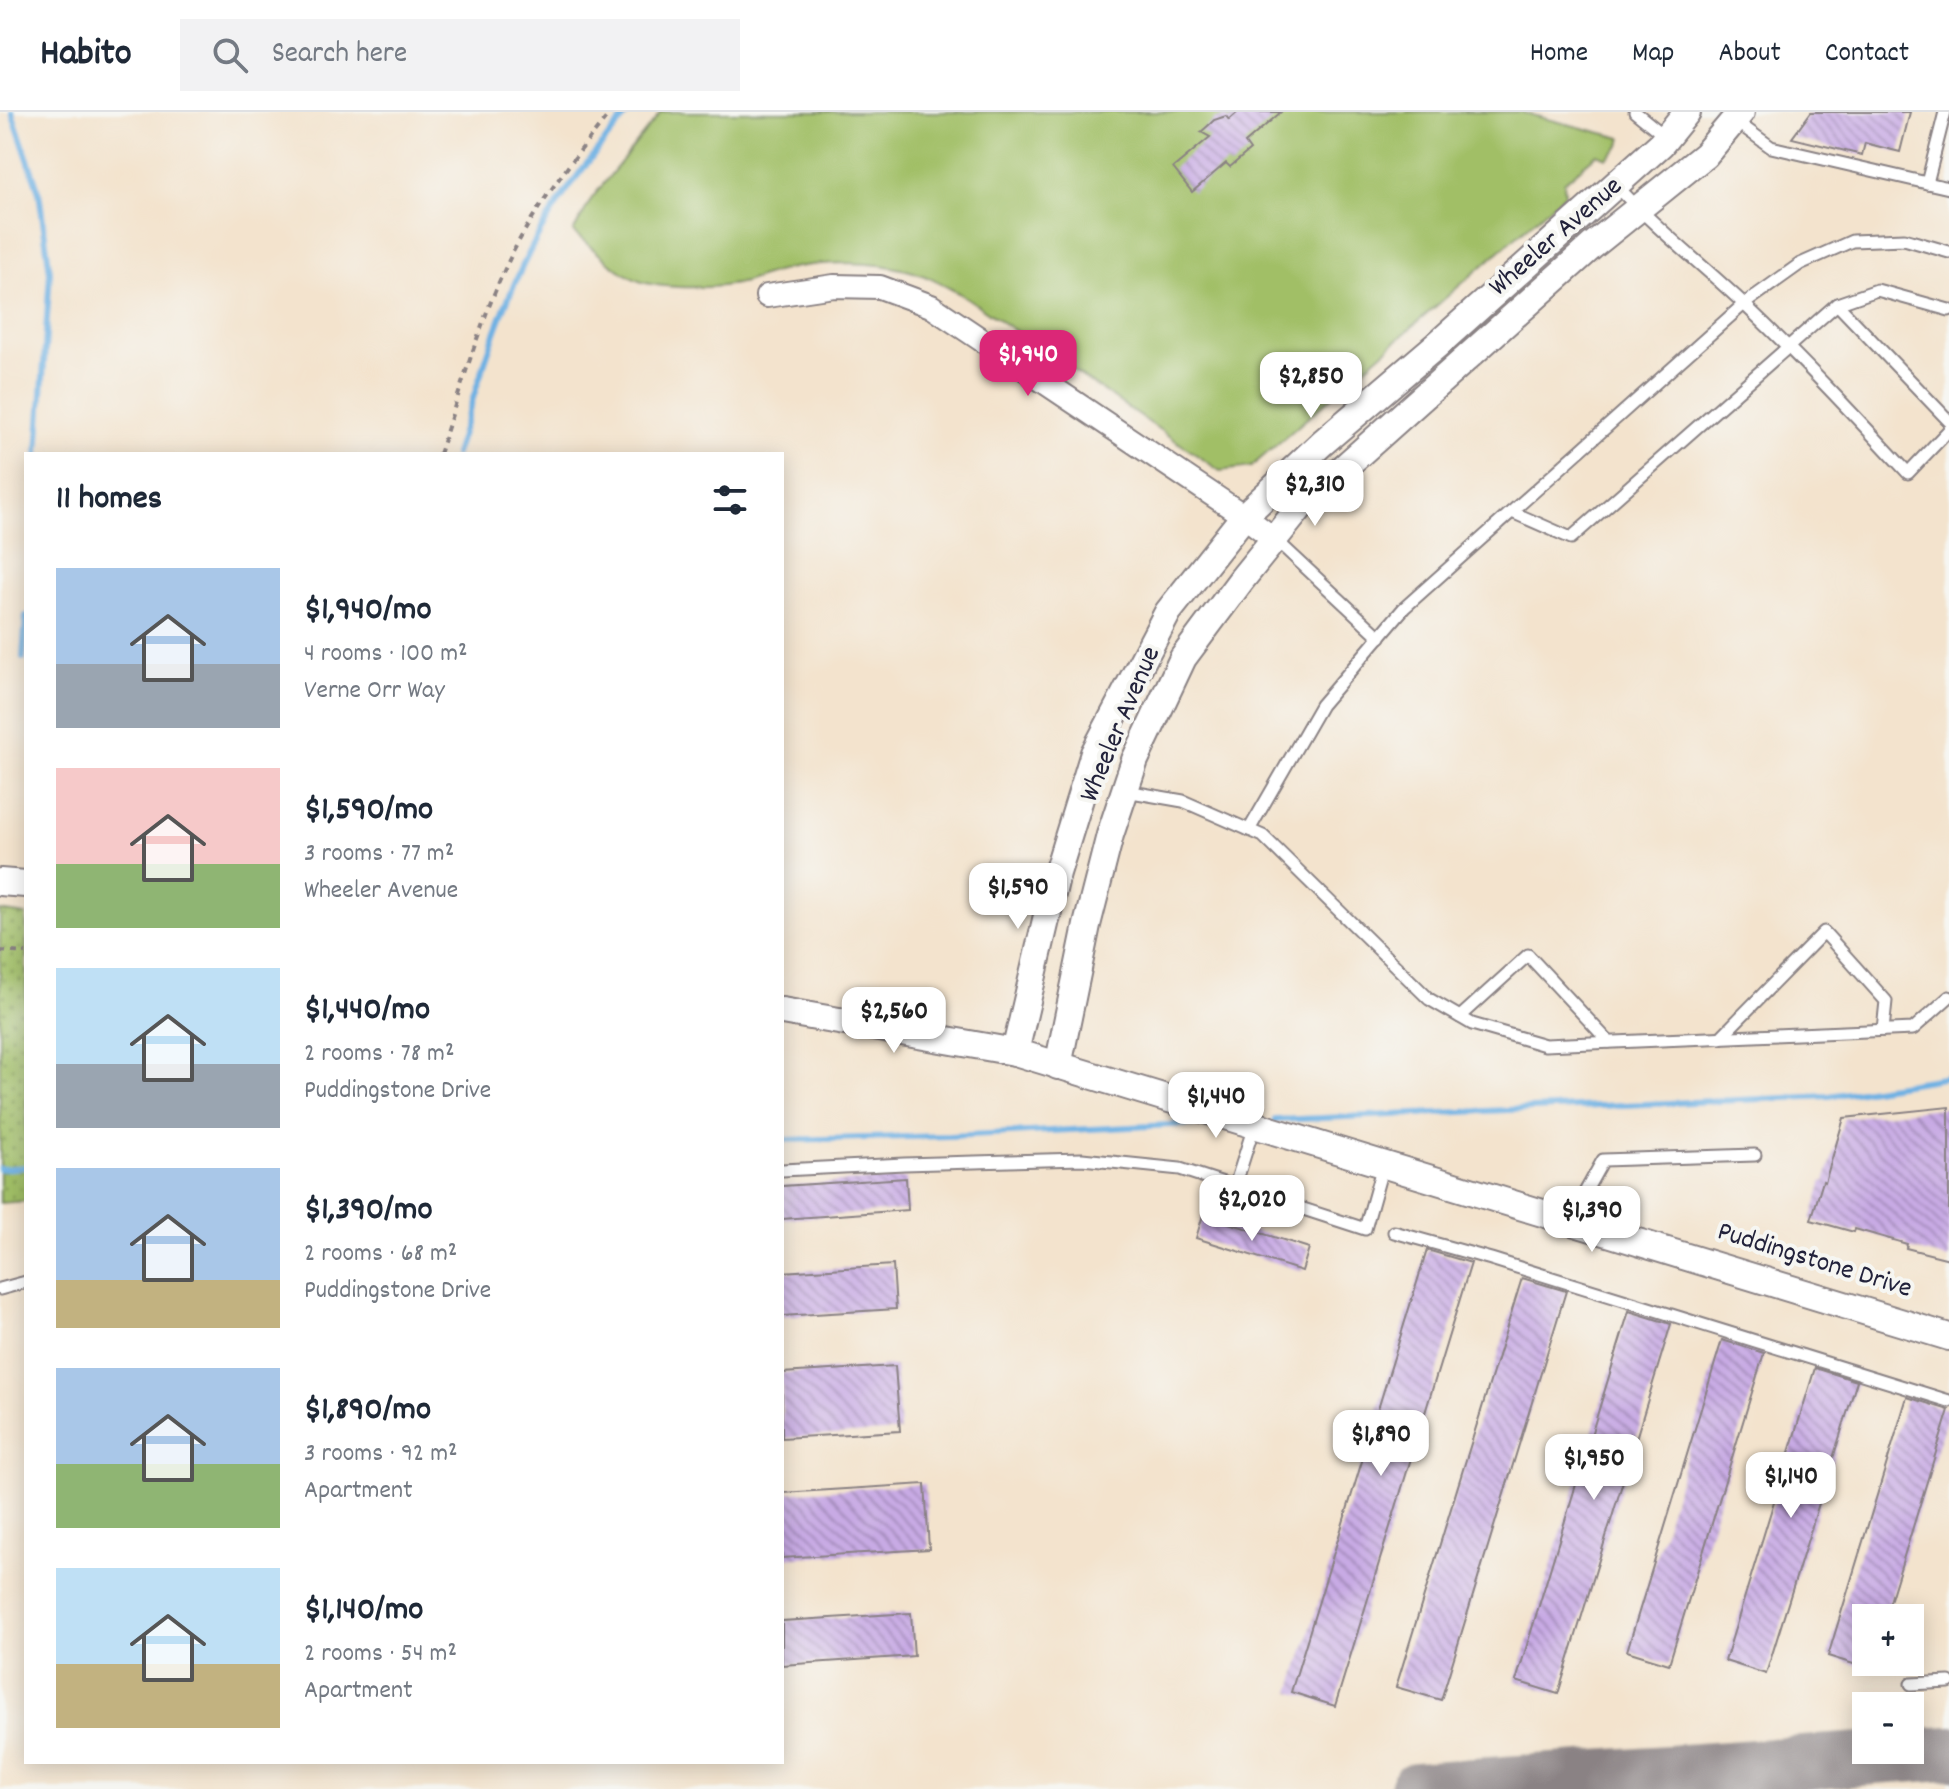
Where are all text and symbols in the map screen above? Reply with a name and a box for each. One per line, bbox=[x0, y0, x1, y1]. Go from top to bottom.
search box bbox=[180, 19, 740, 91]
text: Habito bbox=[40, 28, 132, 83]
icon: search bbox=[208, 33, 252, 77]
text: Search here bbox=[272, 34, 407, 77]
text: Home bbox=[1530, 35, 1588, 75]
text: Map bbox=[1632, 35, 1674, 75]
text: About bbox=[1718, 35, 1781, 75]
text: Contact bbox=[1825, 35, 1909, 75]
street label: Wheeler Avenue bbox=[1481, 168, 1633, 308]
pin: $1,940 bbox=[963, 330, 1093, 398]
text: $1,940 bbox=[998, 337, 1058, 374]
pin: $2,850 bbox=[1246, 352, 1376, 420]
text: $2,850 bbox=[1278, 359, 1344, 396]
pin: $2,310 bbox=[1250, 460, 1380, 528]
text: $2,310 bbox=[1285, 467, 1345, 504]
text: 11 homes bbox=[56, 476, 162, 525]
icon: filters bbox=[708, 478, 752, 522]
text: $1,940/mo bbox=[304, 587, 432, 636]
icon: home bbox=[120, 600, 216, 696]
text: 4 rooms · 100 m² bbox=[304, 636, 468, 673]
street label: Wheeler Avenue bbox=[1071, 641, 1173, 809]
text: Verne Orr Way bbox=[304, 673, 445, 710]
text: $1,590/mo bbox=[304, 787, 433, 836]
icon: home bbox=[120, 800, 216, 896]
text: 3 rooms · 77 m² bbox=[304, 836, 454, 873]
pin: $1,590 bbox=[953, 863, 1083, 931]
text: $1,590 bbox=[987, 870, 1049, 907]
text: Wheeler Avenue bbox=[304, 873, 458, 910]
text: $1,440/mo bbox=[304, 987, 430, 1036]
pin: $2,560 bbox=[829, 987, 959, 1055]
text: $2,560 bbox=[860, 994, 928, 1031]
icon: home bbox=[120, 1000, 216, 1096]
text: 2 rooms · 78 m² bbox=[304, 1036, 454, 1073]
pin: $1,440 bbox=[1151, 1072, 1281, 1140]
text: Puddingstone Drive bbox=[304, 1073, 491, 1110]
text: $1,440 bbox=[1186, 1079, 1246, 1116]
pin: $2,020 bbox=[1187, 1175, 1317, 1243]
text: $2,020 bbox=[1217, 1182, 1287, 1219]
pin: $1,390 bbox=[1527, 1186, 1657, 1254]
text: $1,390/mo bbox=[304, 1187, 433, 1236]
text: $1,390 bbox=[1561, 1193, 1623, 1230]
icon: home bbox=[120, 1200, 216, 1296]
street label: Puddingstone Drive bbox=[1712, 1213, 1916, 1311]
text: 2 rooms · 68 m² bbox=[304, 1236, 457, 1273]
text: Puddingstone Drive bbox=[304, 1273, 491, 1310]
text: $1,890/mo bbox=[304, 1387, 431, 1436]
icon: home bbox=[120, 1400, 216, 1496]
pin: $1,890 bbox=[1316, 1410, 1446, 1478]
text: $1,890 bbox=[1351, 1417, 1411, 1454]
pin: $1,950 bbox=[1529, 1434, 1659, 1502]
text: 3 rooms · 92 m² bbox=[304, 1436, 458, 1473]
text: $1,950 bbox=[1563, 1441, 1625, 1478]
pin: $1,140 bbox=[1726, 1452, 1856, 1520]
text: $1,140 bbox=[1764, 1459, 1818, 1496]
text: Apartment bbox=[304, 1473, 413, 1510]
text: $1,140/mo bbox=[304, 1587, 423, 1636]
icon: home bbox=[120, 1600, 216, 1696]
map controls bbox=[1852, 1604, 1924, 1764]
button: + bbox=[1852, 1604, 1924, 1676]
text: 2 rooms · 54 m² bbox=[304, 1636, 457, 1673]
text: Apartment bbox=[304, 1673, 413, 1710]
button: − bbox=[1852, 1692, 1924, 1764]

